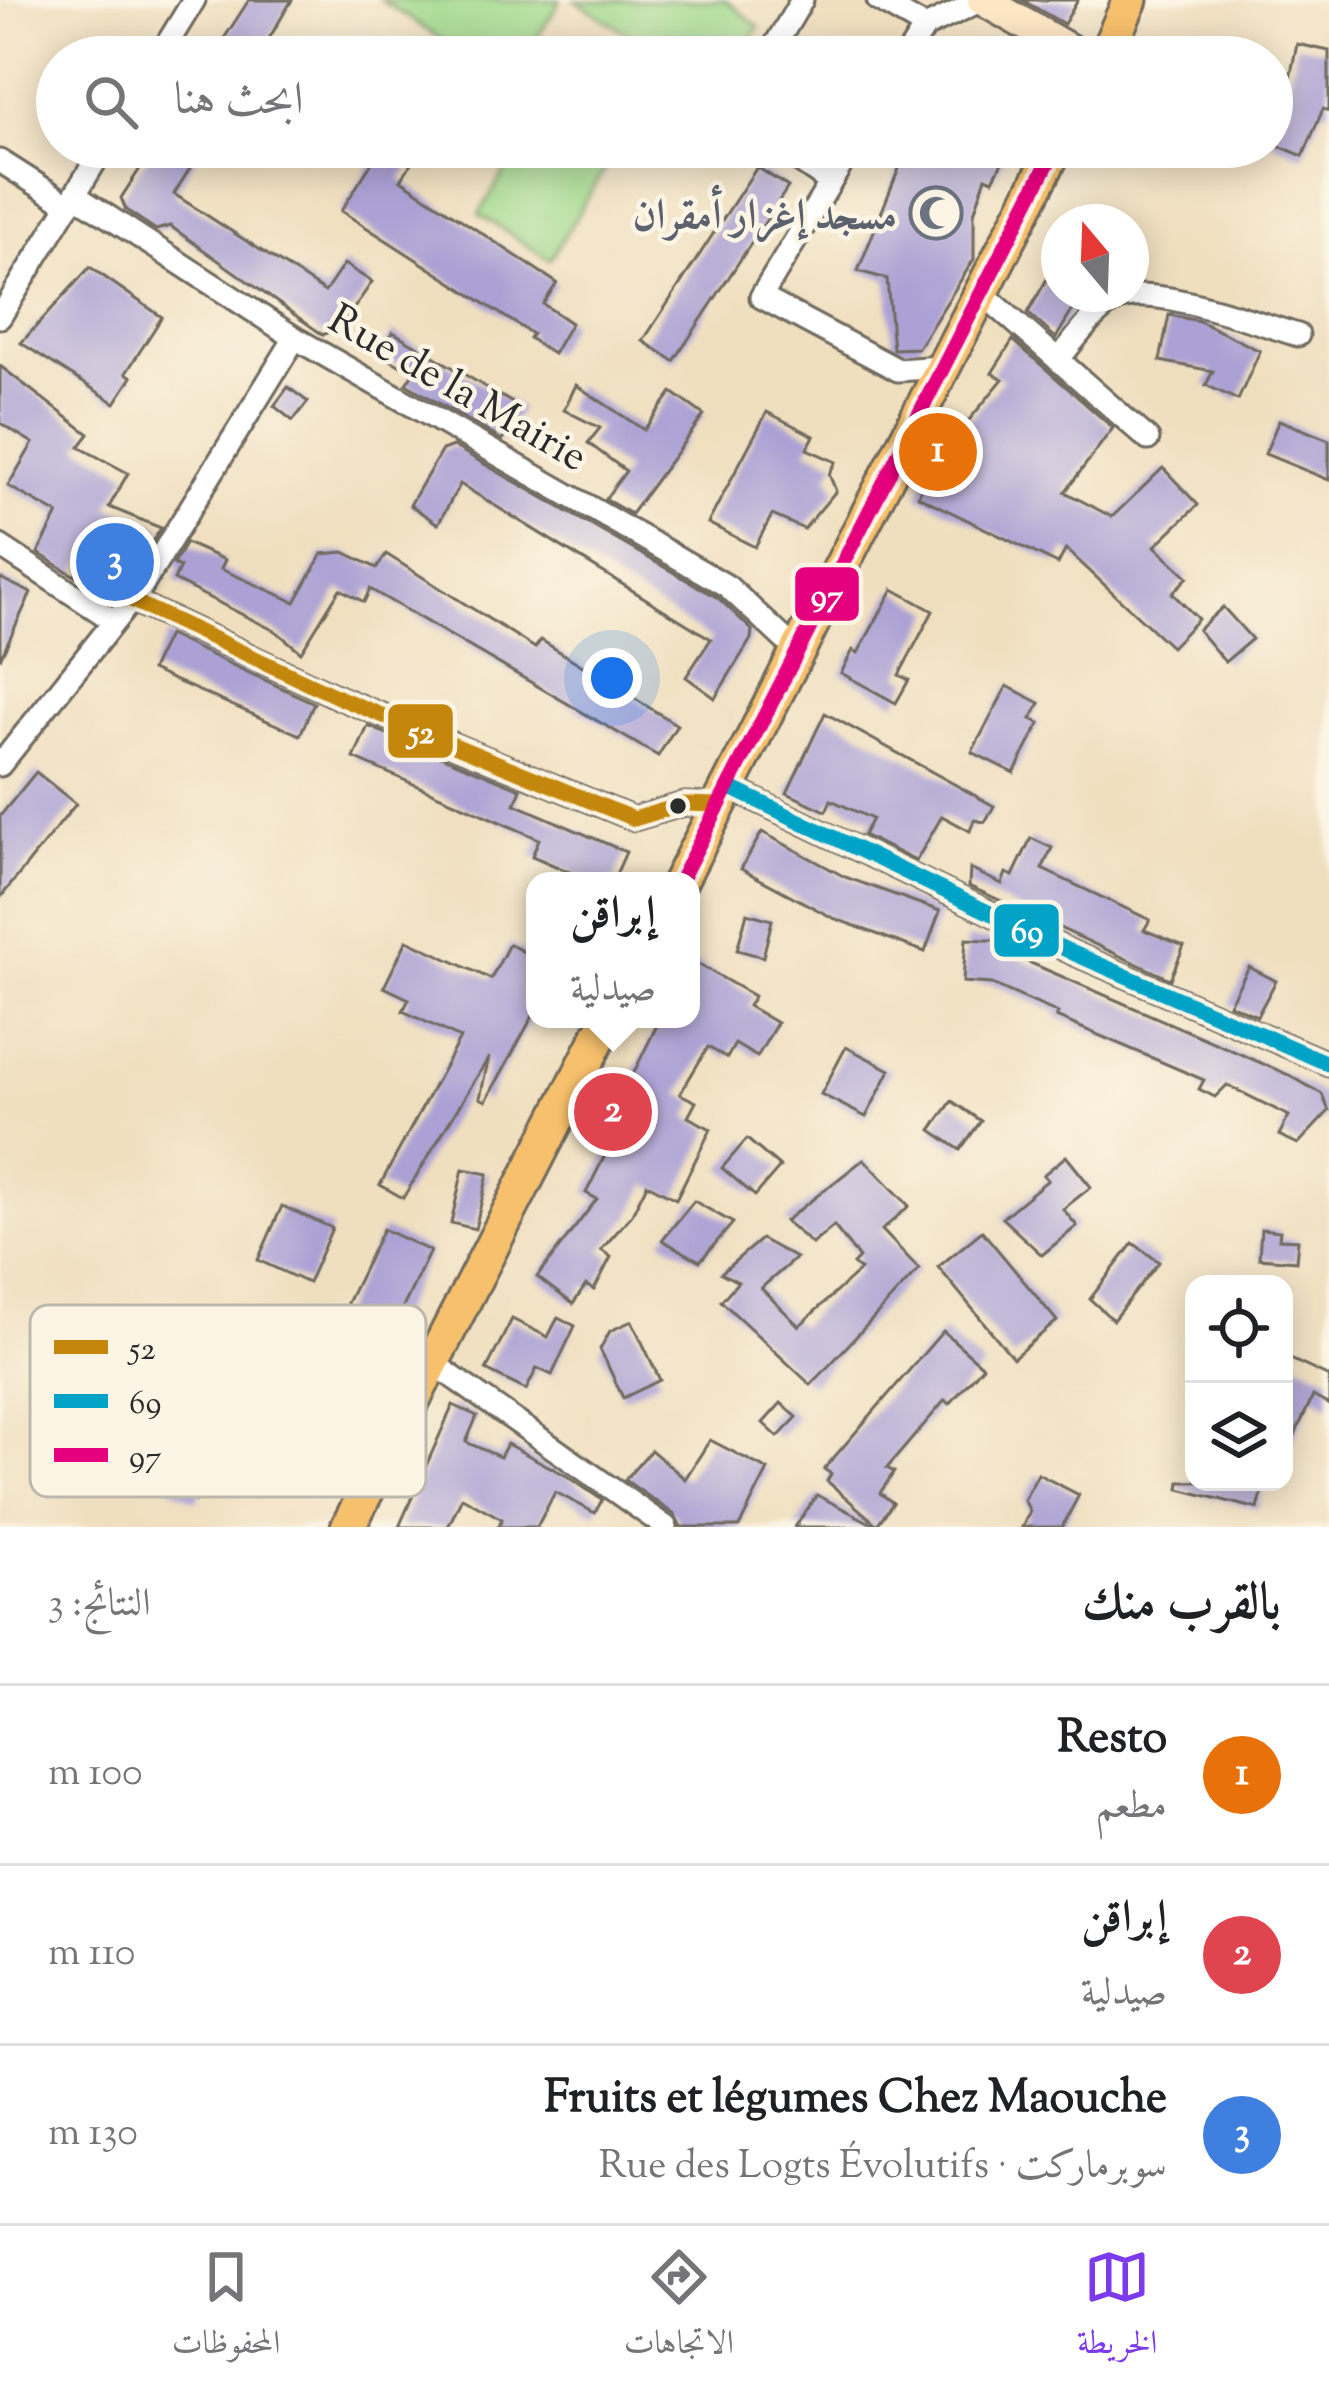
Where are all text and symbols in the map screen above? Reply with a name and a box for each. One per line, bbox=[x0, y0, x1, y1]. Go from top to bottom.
search box bbox=[36, 36, 1293, 168]
icon: search bbox=[78, 69, 144, 135]
text: ابحث هنا bbox=[174, 70, 304, 135]
place label: مسجد إغزار أمقران bbox=[632, 184, 897, 248]
mosque icon: مسجد إغزار أمقران bbox=[908, 185, 964, 241]
north arrow bbox=[1041, 204, 1149, 312]
street label: Rue de la Mairie bbox=[316, 292, 597, 489]
pin: 1 bbox=[899, 407, 977, 497]
pin: 3 bbox=[76, 517, 154, 607]
line badge: 97 bbox=[793, 565, 861, 623]
text: 97 bbox=[811, 574, 844, 622]
your location bbox=[582, 648, 642, 708]
line badge: 52 bbox=[386, 702, 455, 760]
text: 52 bbox=[405, 711, 435, 759]
unlabelled marker bbox=[667, 795, 689, 817]
popup bbox=[526, 872, 700, 1028]
text: إبراقن bbox=[570, 884, 656, 949]
line badge: 69 bbox=[992, 902, 1061, 959]
text: 69 bbox=[1011, 910, 1043, 958]
text: صيدلية bbox=[570, 963, 656, 1019]
pin: 2 bbox=[574, 1067, 652, 1157]
map controls bbox=[1185, 1275, 1293, 1491]
button: locate bbox=[1185, 1275, 1293, 1383]
legend bbox=[30, 1305, 426, 1497]
text: 52 bbox=[127, 1327, 156, 1375]
text: 69 bbox=[129, 1381, 161, 1429]
button: layers bbox=[1185, 1383, 1293, 1491]
text: 97 bbox=[129, 1435, 162, 1483]
text: بالقرب منك bbox=[1082, 1569, 1281, 1642]
text: النتائج: 3 bbox=[48, 1578, 151, 1634]
text: Resto bbox=[1057, 1708, 1167, 1773]
text: 100 m bbox=[48, 1747, 143, 1803]
text: 1 bbox=[1235, 1747, 1249, 1803]
text: مطعم bbox=[1096, 1780, 1167, 1836]
text: إبراقن bbox=[1081, 1888, 1167, 1953]
text: 110 m bbox=[48, 1927, 135, 1983]
text: 2 bbox=[1233, 1927, 1251, 1983]
text: صيدلية bbox=[1081, 1967, 1167, 2023]
text: Fruits et légumes Chez Maouche bbox=[544, 2068, 1167, 2133]
text: 130 m bbox=[48, 2107, 138, 2163]
text: 3 bbox=[1234, 2107, 1250, 2163]
text: سوبرماركت · Rue des Logts Évolutifs bbox=[599, 2140, 1167, 2196]
tab: المحفوظات bbox=[172, 2244, 280, 2374]
tab: الاتجاهات bbox=[624, 2244, 734, 2374]
tab: الخريطة bbox=[1077, 2244, 1157, 2374]

